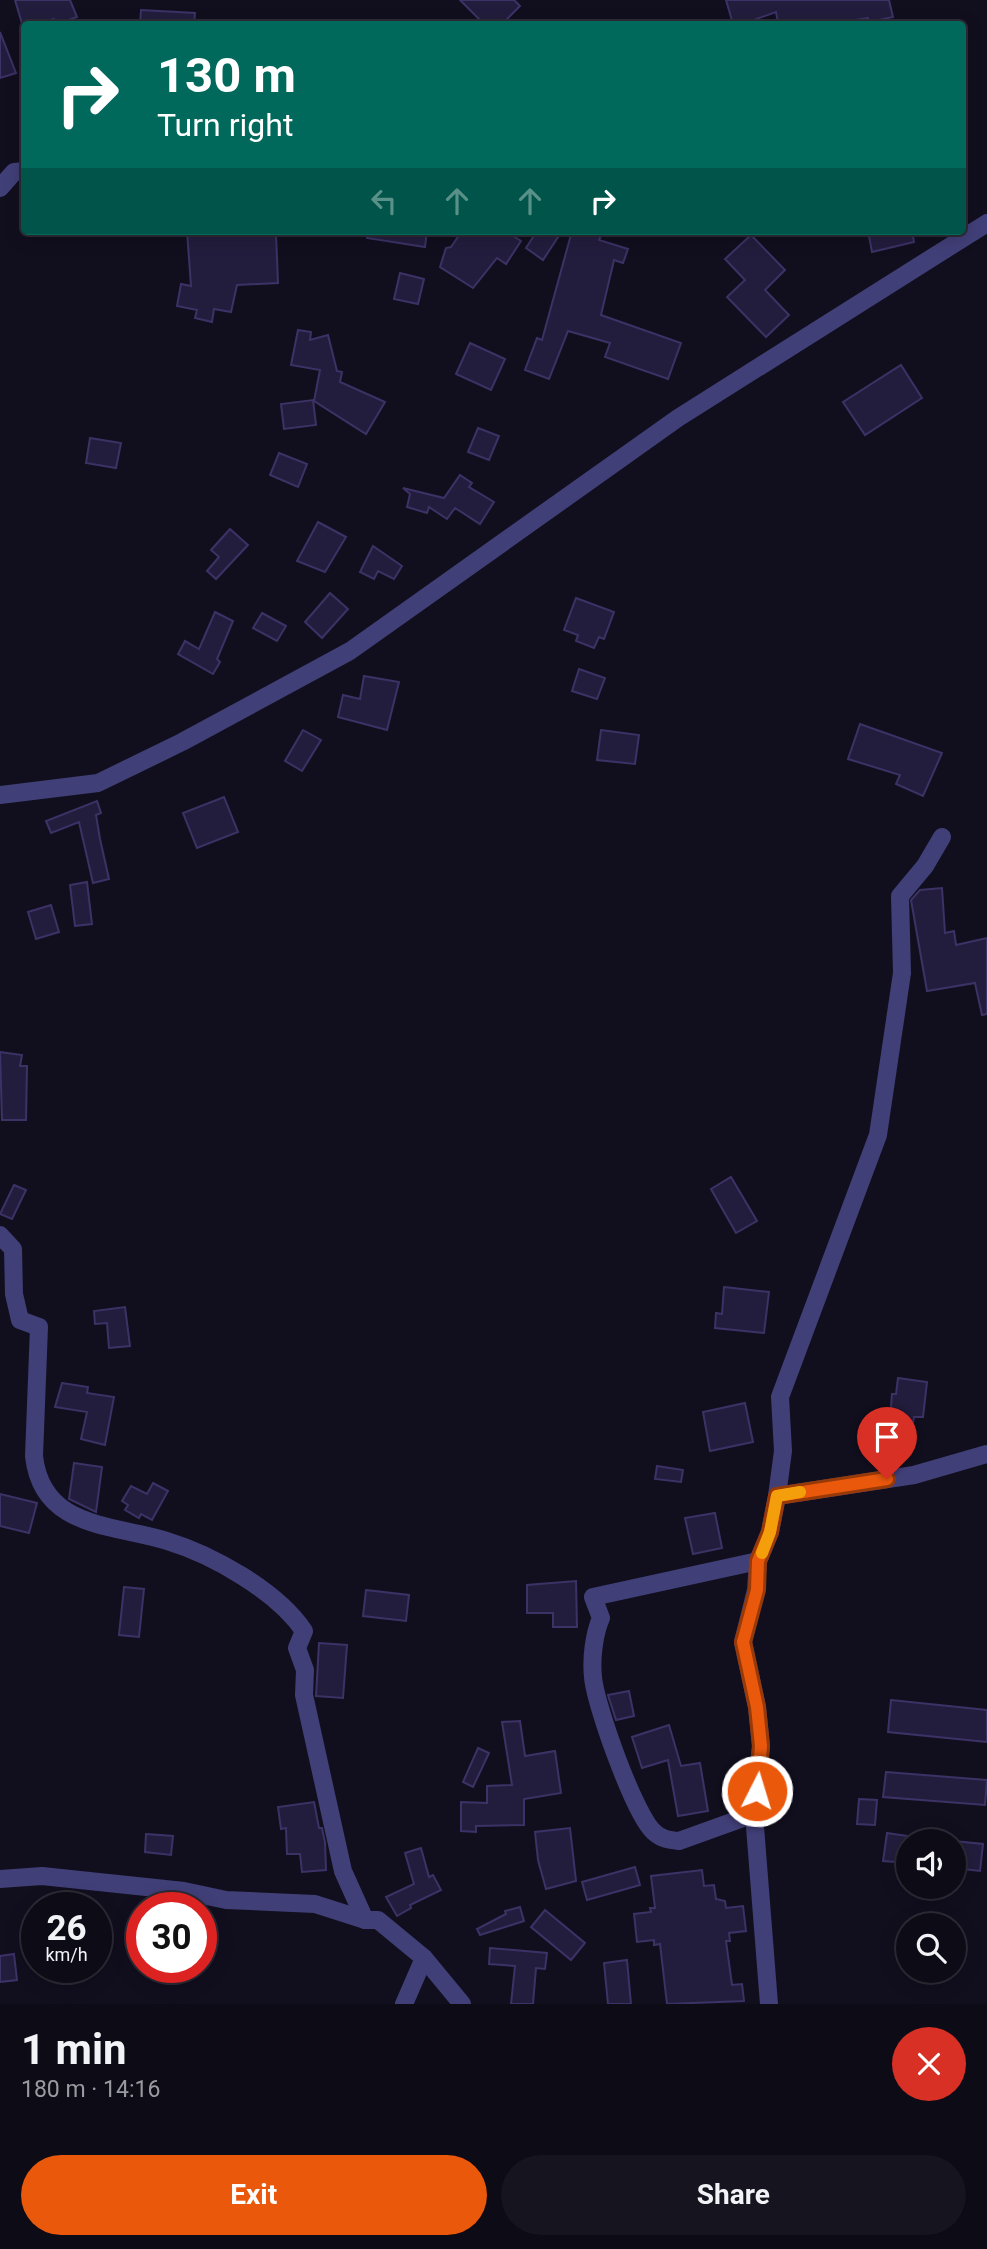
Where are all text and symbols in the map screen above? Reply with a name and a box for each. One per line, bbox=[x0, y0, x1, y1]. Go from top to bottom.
text: 130 m bbox=[157, 47, 296, 104]
icon: right bbox=[42, 49, 133, 140]
text: Turn right bbox=[157, 106, 293, 144]
icon: left bbox=[365, 182, 403, 220]
icon: ahead bbox=[438, 182, 476, 220]
icon: ahead bbox=[511, 182, 549, 220]
icon: right bbox=[584, 182, 622, 220]
pin bbox=[857, 1407, 917, 1479]
icon: arrive bbox=[868, 1418, 906, 1456]
position arrow bbox=[720, 1754, 794, 1828]
map controls bbox=[896, 1829, 966, 1983]
button: sound bbox=[896, 1829, 966, 1899]
speed limit sign: 30 bbox=[126, 1892, 217, 1983]
text: 26 bbox=[46, 1908, 87, 1949]
button: search bbox=[896, 1913, 966, 1983]
text: km/h bbox=[45, 1944, 88, 1965]
text: 1 min bbox=[21, 2025, 127, 2074]
button: close bbox=[892, 2027, 966, 2101]
text: 180 m · 14:16 bbox=[21, 2076, 160, 2103]
button: Exit bbox=[21, 2155, 487, 2235]
button: Share bbox=[501, 2155, 966, 2235]

